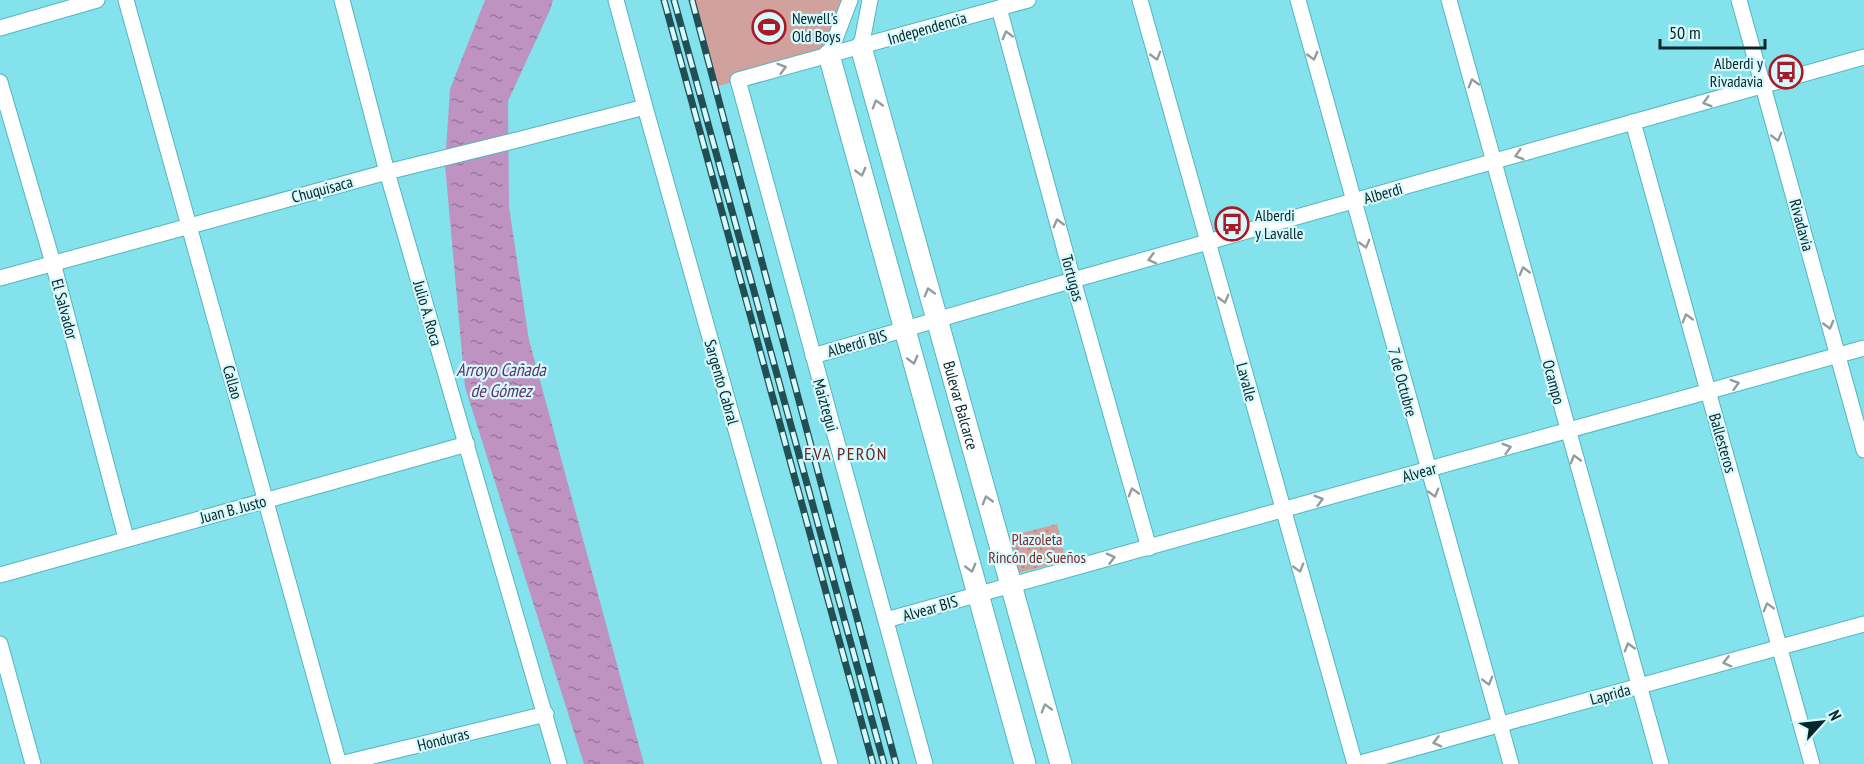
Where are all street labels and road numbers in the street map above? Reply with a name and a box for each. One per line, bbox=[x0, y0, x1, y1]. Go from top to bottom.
street label: Independencia bbox=[885, 7, 969, 49]
street label: Chuquisaca bbox=[289, 171, 355, 207]
street label: Alberdi bbox=[1361, 178, 1405, 208]
street label: Rivadavia bbox=[1785, 197, 1819, 253]
street label: Tortugas bbox=[1057, 253, 1089, 303]
street label: El Salvador bbox=[47, 277, 83, 342]
street label: Julio A. Roca bbox=[409, 277, 447, 348]
street label: Alberdi BIS bbox=[825, 325, 889, 361]
street label: Sargento Cabral bbox=[700, 337, 744, 427]
street label: 7 de Octubre bbox=[1384, 345, 1422, 419]
street label: Ocampo bbox=[1538, 358, 1570, 406]
street label: Bulevar Balcarce bbox=[939, 359, 983, 452]
street label: Lavalle bbox=[1232, 360, 1262, 404]
street label: Callao bbox=[219, 363, 247, 401]
street label: Maiztegui bbox=[809, 376, 843, 434]
street label: Ballesteros bbox=[1705, 411, 1741, 475]
street label: Alvear bbox=[1399, 457, 1439, 486]
street label: Juan B. Justo bbox=[197, 491, 268, 528]
street label: Alvear BIS bbox=[900, 591, 960, 625]
street label: Laprida bbox=[1588, 679, 1632, 709]
street label: Honduras bbox=[415, 723, 471, 755]

